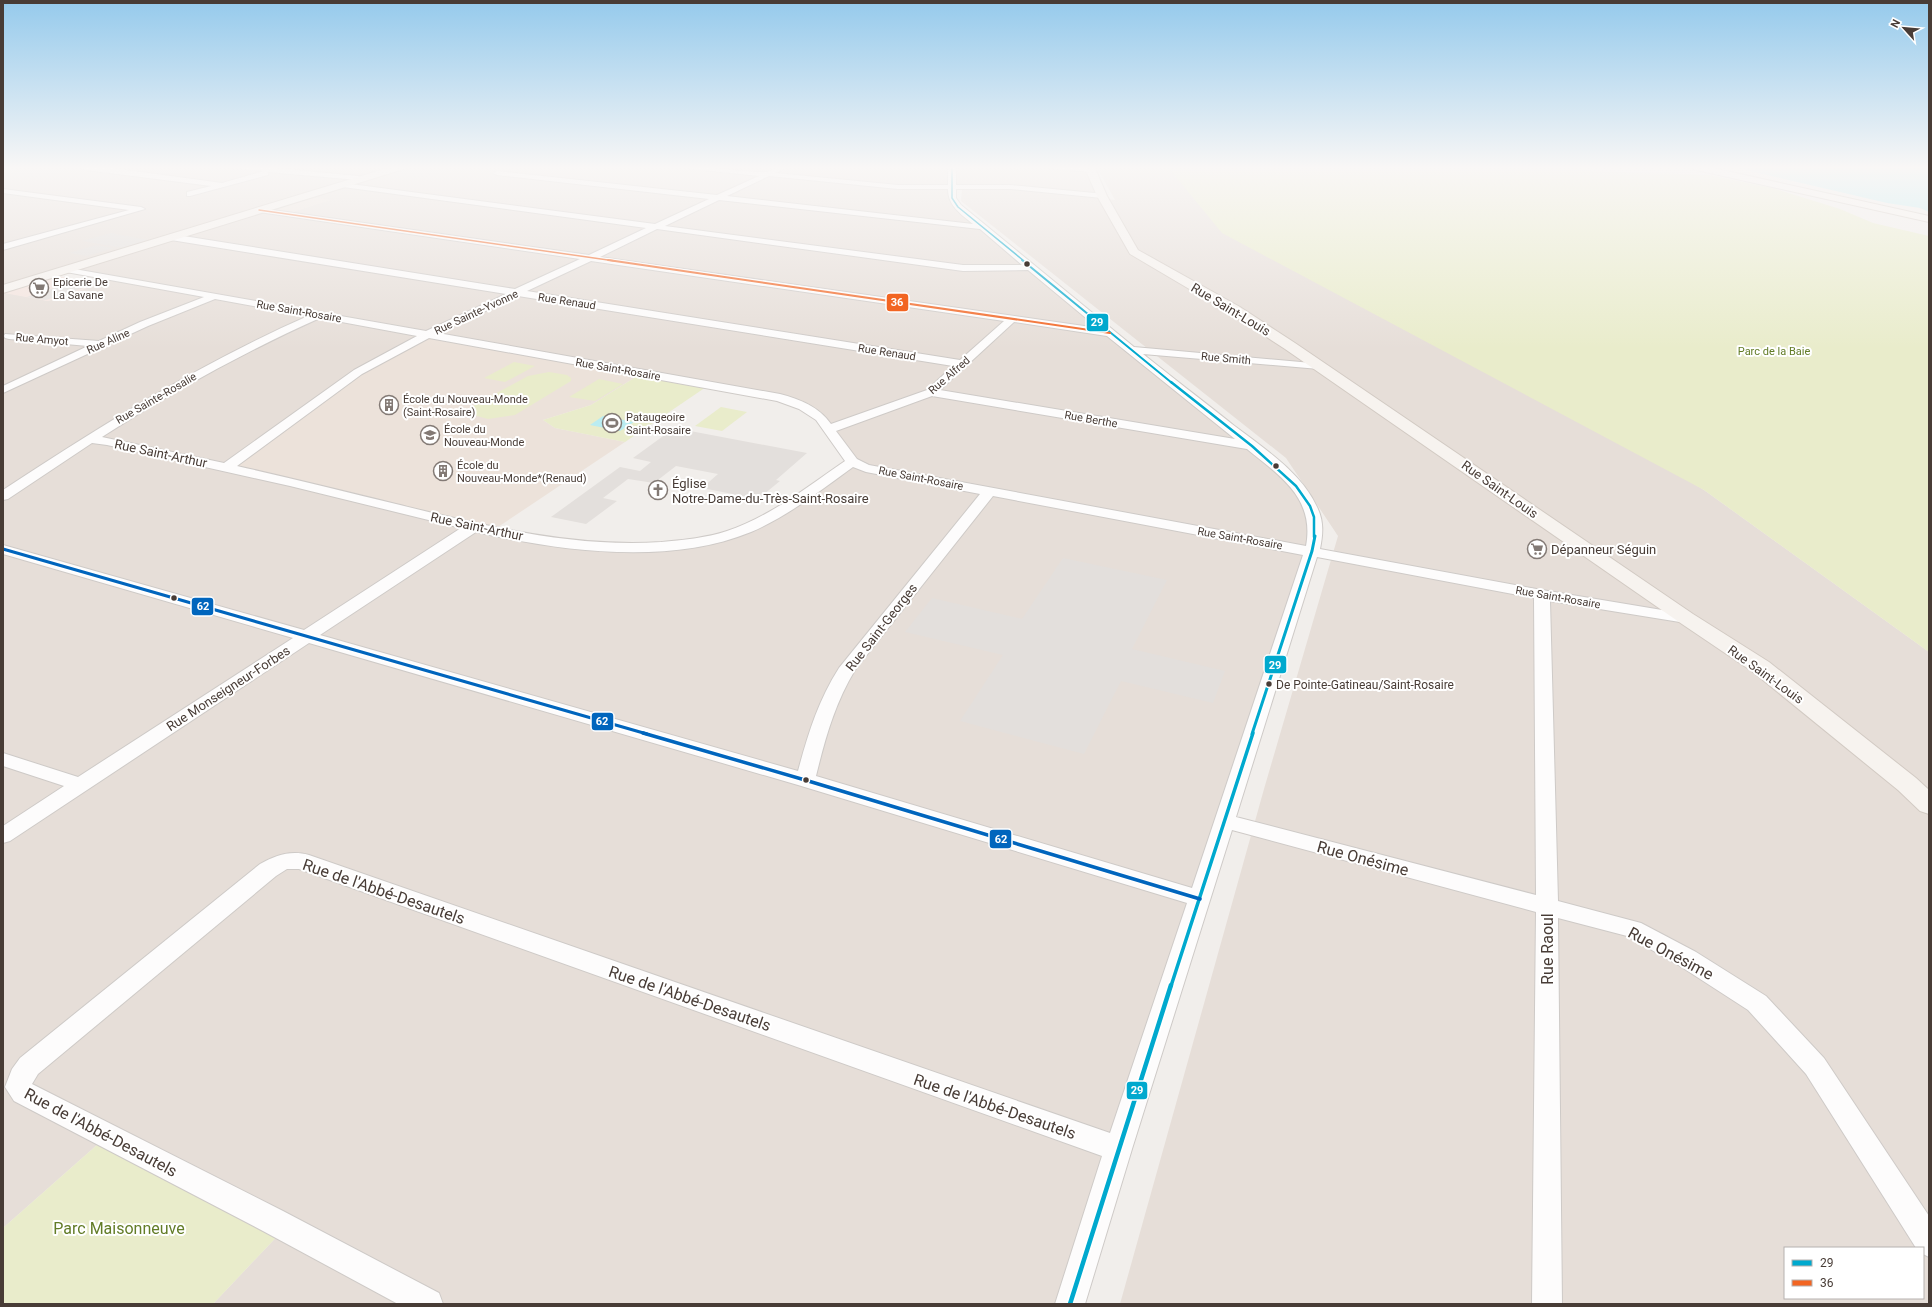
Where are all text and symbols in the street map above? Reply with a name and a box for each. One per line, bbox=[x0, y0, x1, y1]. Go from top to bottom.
north arrow bbox=[1884, 8, 1924, 48]
text: N bbox=[1888, 17, 1903, 30]
unlabelled marker bbox=[1022, 259, 1032, 269]
place label: Epicerie De La Savane bbox=[53, 276, 108, 302]
supermarket icon: Epicerie De La Savane bbox=[28, 277, 50, 299]
street label: Rue Saint-Louis bbox=[1188, 280, 1273, 339]
street label: Rue Sainte-Yvonne bbox=[432, 287, 520, 338]
street label: Rue Renaud bbox=[537, 291, 597, 312]
line badge: 36 bbox=[886, 293, 909, 312]
text: 36 bbox=[891, 296, 903, 309]
street label: Rue Saint-Rosaire bbox=[255, 298, 343, 325]
line badge: 29 bbox=[1086, 313, 1109, 332]
text: 29 bbox=[1091, 316, 1103, 329]
street label: Rue Aline bbox=[85, 326, 132, 357]
street label: Rue Amyot bbox=[15, 331, 69, 348]
street label: Rue Renaud bbox=[857, 342, 917, 363]
park label: Parc de la Baie bbox=[1738, 345, 1810, 358]
street label: Rue Smith bbox=[1201, 350, 1251, 367]
street label: Rue Alfred bbox=[926, 354, 973, 397]
street label: Rue Saint-Rosaire bbox=[574, 356, 662, 383]
street label: Rue Sainte-Rosalie bbox=[114, 370, 199, 427]
place label: École du Nouveau-Monde (Saint-Rosaire) bbox=[403, 393, 528, 419]
building icon: École du Nouveau-Monde (Saint-Rosaire) bbox=[378, 394, 400, 416]
street label: Rue Berthe bbox=[1063, 408, 1119, 431]
place label: Pataugeoire Saint-Rosaire bbox=[626, 411, 691, 437]
sports icon: Pataugeoire Saint-Rosaire bbox=[601, 412, 623, 434]
place label: École du Nouveau-Monde bbox=[444, 423, 525, 449]
school or university icon: École du Nouveau-Monde bbox=[419, 424, 441, 446]
street label: Rue Saint-Arthur bbox=[113, 436, 209, 471]
street label: Rue Saint-Louis bbox=[1459, 458, 1541, 521]
place label: École du Nouveau-Monde*(Renaud) bbox=[457, 459, 587, 485]
building icon: École du Nouveau-Monde*(Renaud) bbox=[432, 460, 454, 482]
unlabelled marker bbox=[1271, 461, 1281, 471]
street label: Rue Saint-Rosaire bbox=[877, 464, 965, 493]
place label: Église Notre-Dame-du-Très-Saint-Rosaire bbox=[672, 476, 869, 506]
church icon: Église Notre-Dame-du-Très-Saint-Rosaire bbox=[647, 479, 669, 501]
street label: Rue Saint-Arthur bbox=[429, 509, 525, 544]
street label: Rue Saint-Rosaire bbox=[1196, 525, 1284, 552]
supermarket icon: Dépanneur Séguin bbox=[1526, 538, 1548, 560]
place label: Dépanneur Séguin bbox=[1551, 542, 1656, 557]
street label: Rue Saint-Georges bbox=[843, 580, 920, 674]
street label: Rue Saint-Rosaire bbox=[1514, 584, 1602, 611]
unlabelled marker bbox=[169, 593, 179, 603]
line badge: 62 bbox=[191, 597, 214, 616]
text: 62 bbox=[197, 600, 209, 613]
street label: Rue Saint-Louis bbox=[1725, 642, 1807, 707]
street label: Rue Monseigneur-Forbes bbox=[164, 643, 293, 734]
line badge: 29 bbox=[1264, 655, 1287, 674]
text: 29 bbox=[1269, 659, 1281, 672]
place label: De Pointe-Gatineau/Saint-Rosaire bbox=[1276, 678, 1454, 692]
marker: De Pointe-Gatineau/Saint-Rosaire bbox=[1264, 679, 1274, 689]
line badge: 62 bbox=[591, 712, 614, 731]
text: 62 bbox=[596, 715, 608, 728]
unlabelled marker bbox=[801, 775, 811, 785]
line badge: 62 bbox=[989, 829, 1012, 849]
text: 62 bbox=[995, 833, 1007, 846]
street label: Rue Onésime bbox=[1315, 837, 1411, 880]
street label: Rue de l'Abbé-Desautels bbox=[300, 855, 467, 928]
street label: Rue Raoul bbox=[1538, 913, 1557, 985]
street label: Rue Onésime bbox=[1625, 923, 1717, 984]
street label: Rue de l'Abbé-Desautels bbox=[606, 962, 773, 1035]
street label: Rue de l'Abbé-Desautels bbox=[911, 1070, 1078, 1143]
line badge: 29 bbox=[1126, 1081, 1148, 1100]
street label: Rue de l'Abbé-Desautels bbox=[21, 1084, 180, 1181]
text: 29 bbox=[1131, 1084, 1143, 1097]
park label: Parc Maisonneuve bbox=[53, 1219, 185, 1238]
legend bbox=[1784, 1247, 1924, 1299]
text: 29 bbox=[1820, 1256, 1834, 1270]
text: 36 bbox=[1820, 1276, 1834, 1290]

